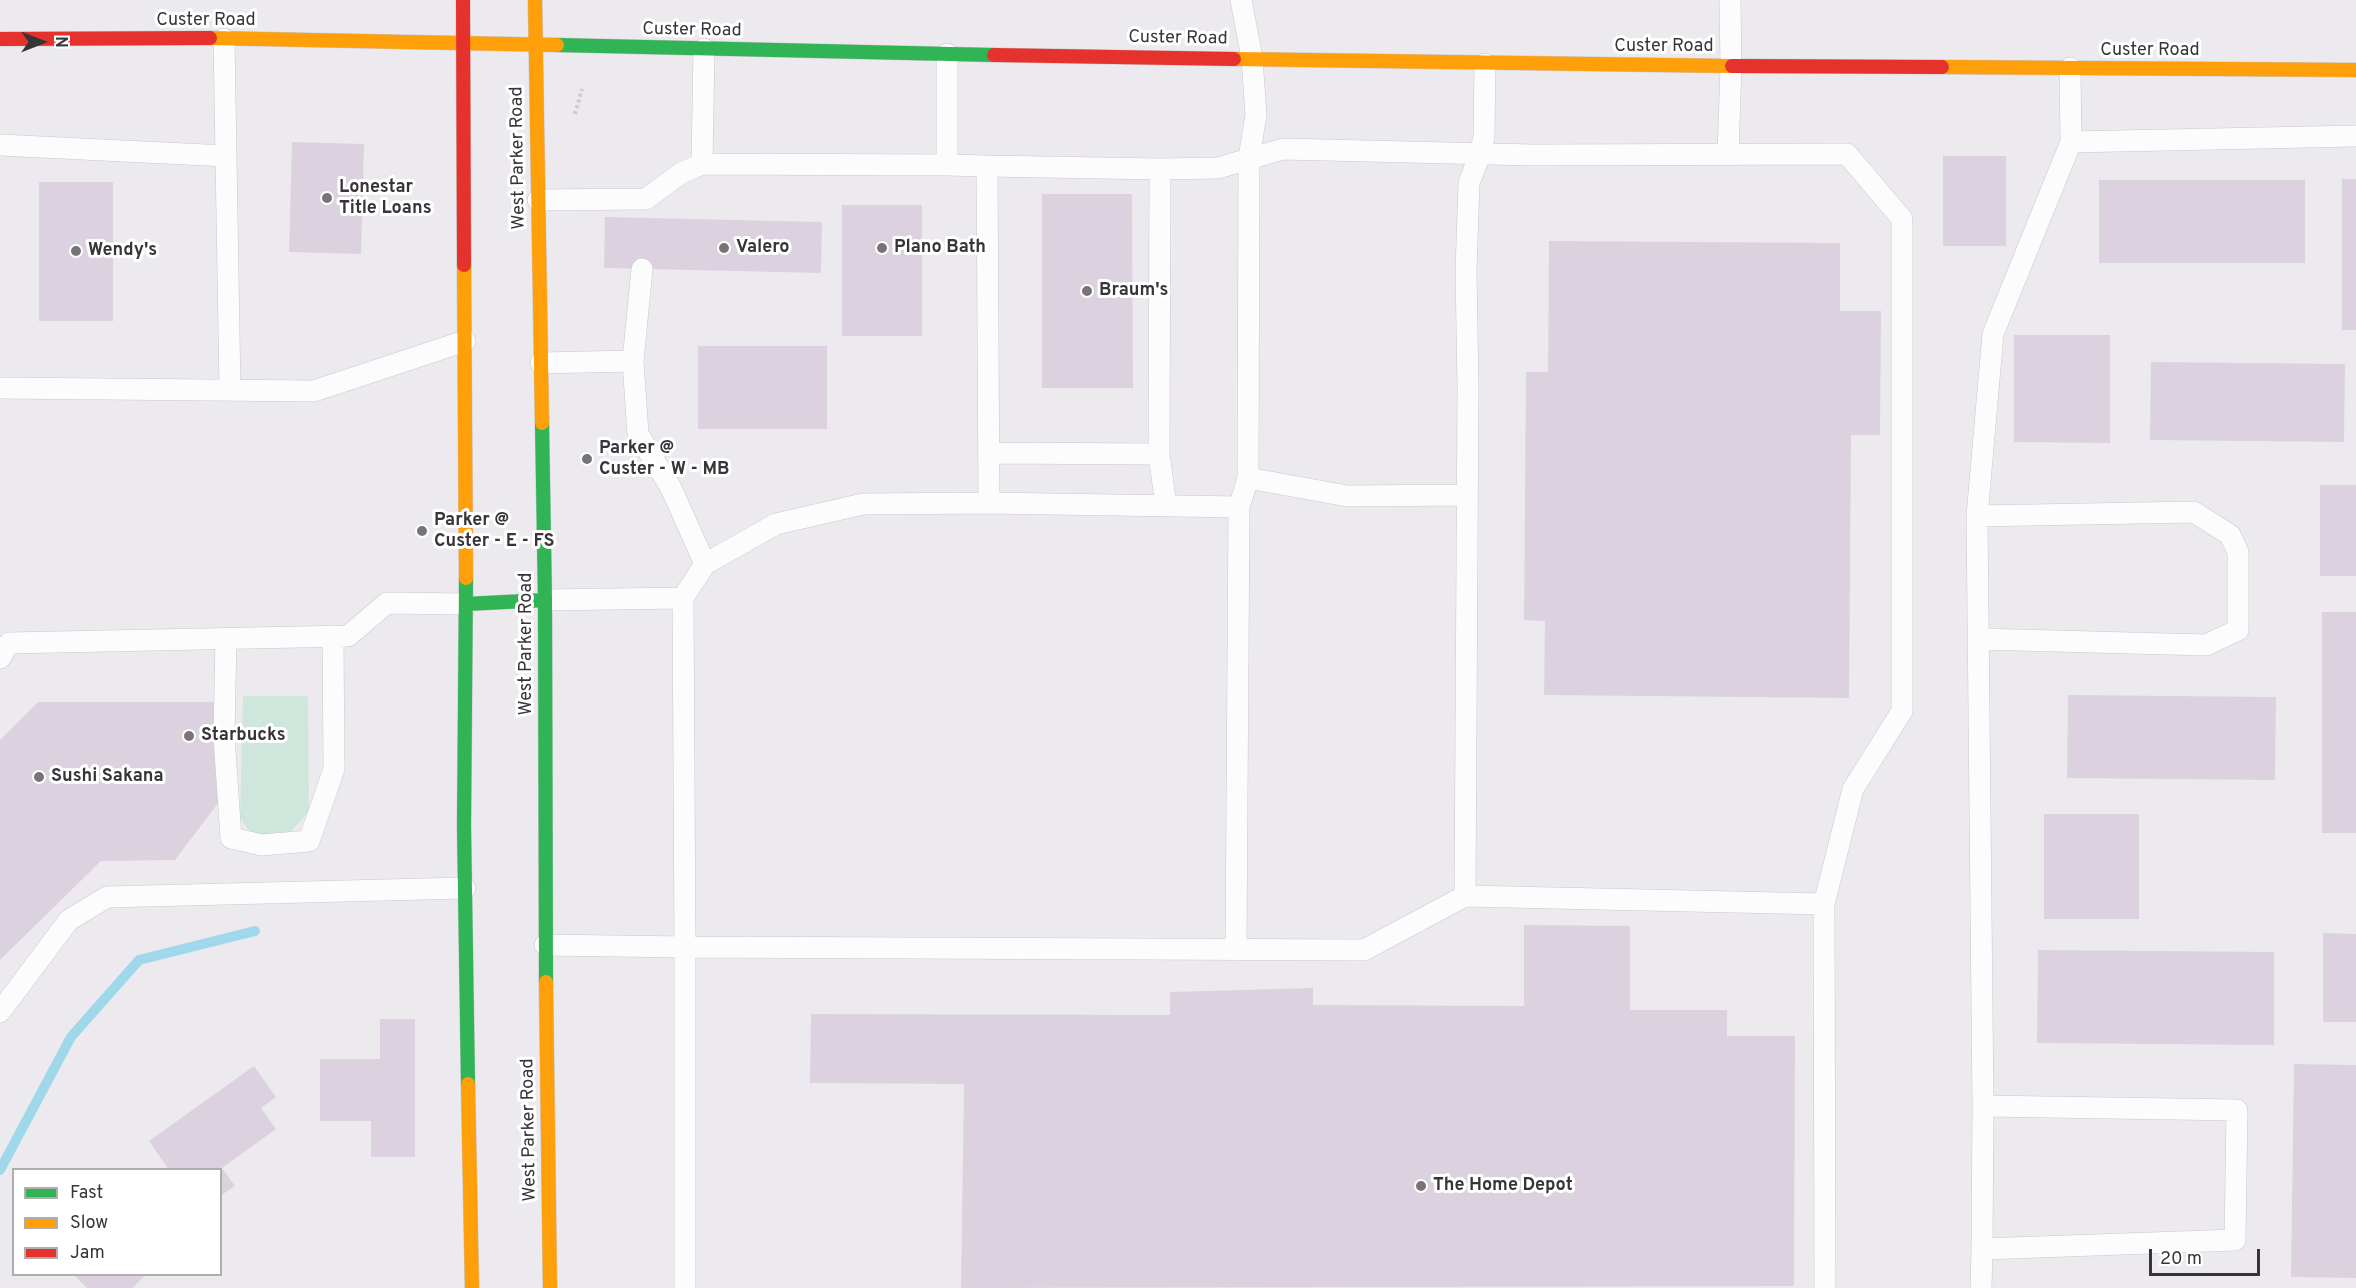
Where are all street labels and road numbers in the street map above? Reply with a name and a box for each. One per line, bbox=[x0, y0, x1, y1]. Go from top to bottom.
street label: Custer Road bbox=[156, 10, 256, 32]
street label: Custer Road bbox=[642, 19, 742, 43]
street label: Custer Road bbox=[1128, 27, 1228, 51]
street label: Custer Road bbox=[1614, 36, 1714, 58]
street label: Custer Road bbox=[2100, 40, 2200, 62]
street label: West Parker Road bbox=[507, 86, 531, 230]
street label: West Parker Road bbox=[516, 573, 538, 715]
street label: West Parker Road bbox=[518, 1058, 542, 1202]

